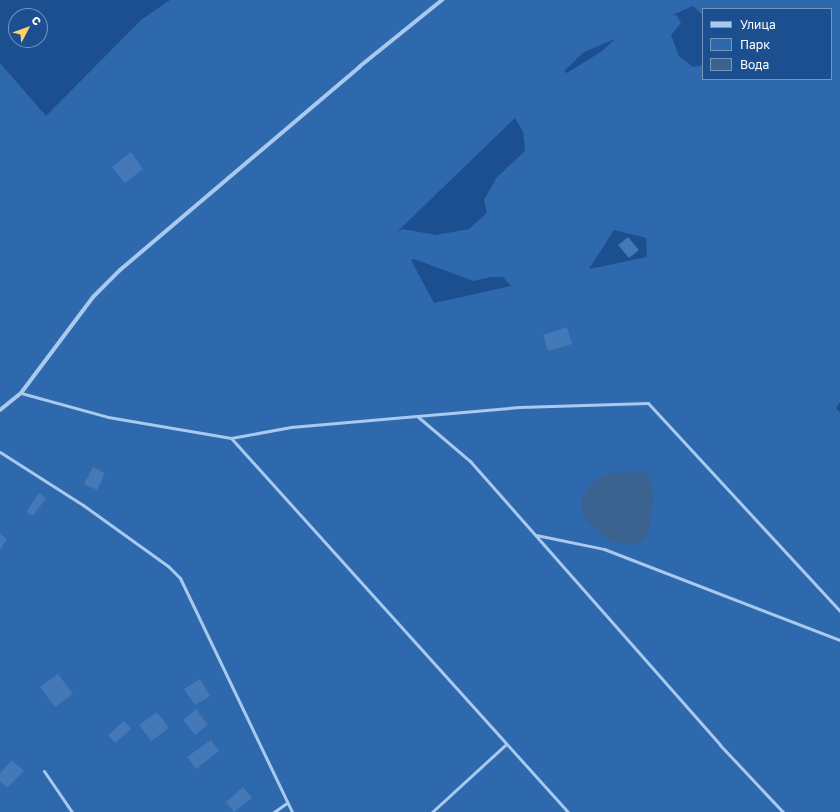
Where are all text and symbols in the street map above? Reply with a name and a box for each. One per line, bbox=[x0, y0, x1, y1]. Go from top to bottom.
north arrow bbox=[8, 8, 48, 48]
legend bbox=[702, 8, 832, 80]
text: С bbox=[29, 13, 44, 28]
text: Улица bbox=[740, 17, 776, 32]
text: Парк bbox=[740, 37, 770, 52]
text: Вода bbox=[740, 57, 769, 72]

